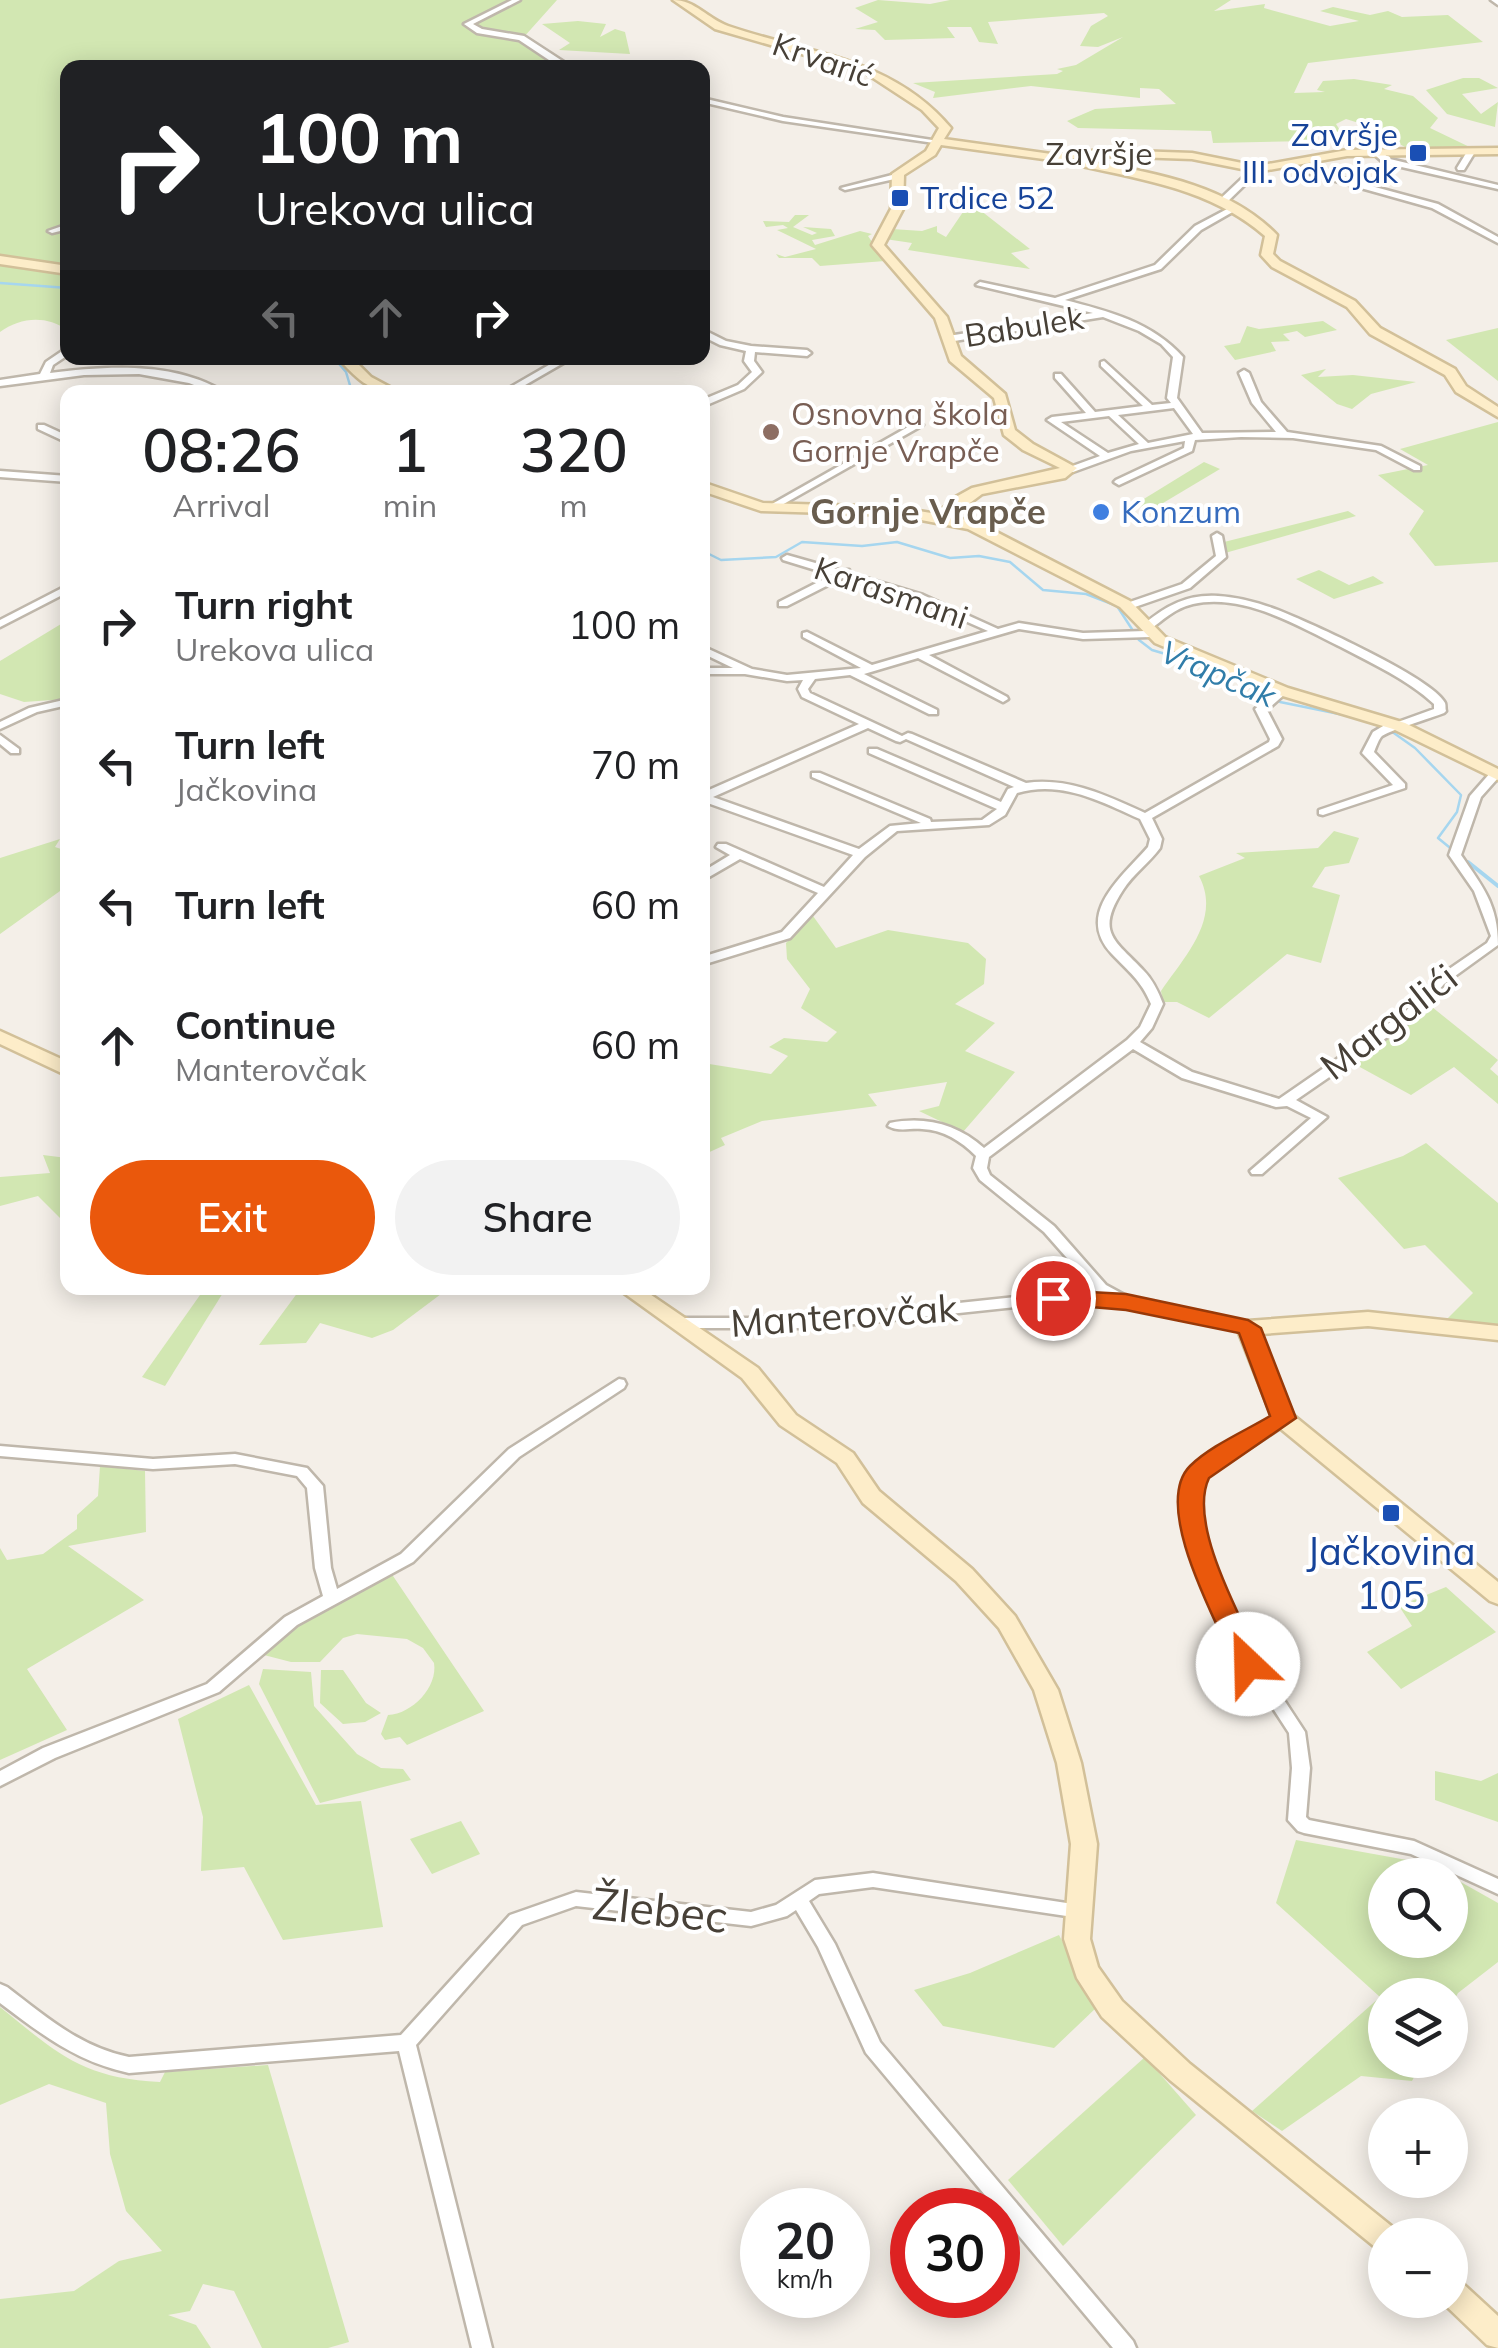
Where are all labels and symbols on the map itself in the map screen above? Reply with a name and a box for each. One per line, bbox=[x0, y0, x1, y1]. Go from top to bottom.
street label: Krvarić bbox=[768, 23, 879, 95]
place label: Završje III. odvojak bbox=[1242, 114, 1399, 191]
street label: Završje bbox=[1045, 133, 1153, 173]
marker: Završje III. odvojak bbox=[1407, 142, 1429, 164]
place label: Trdice 52 bbox=[920, 177, 1055, 217]
marker: Trdice 52 bbox=[889, 187, 911, 209]
street label: Babulek bbox=[961, 297, 1087, 355]
place label: Osnovna škola Gornje Vrapče bbox=[791, 393, 1009, 470]
marker: Osnovna škola Gornje Vrapče bbox=[760, 421, 782, 443]
district label: Gornje Vrapče bbox=[810, 489, 1046, 533]
place label: Konzum bbox=[1121, 491, 1241, 531]
marker: Konzum bbox=[1090, 501, 1112, 523]
street label: Karasmani bbox=[809, 547, 973, 637]
water label: Vrapčak bbox=[1155, 631, 1284, 716]
street label: Margalići bbox=[1310, 953, 1466, 1090]
pin bbox=[1011, 1256, 1096, 1341]
street label: Manterovčak bbox=[729, 1283, 959, 1347]
marker: Jačkovina 105 bbox=[1380, 1502, 1402, 1524]
place label: Jačkovina 105 bbox=[1307, 1527, 1475, 1619]
position arrow bbox=[1196, 1612, 1300, 1716]
street label: Žlebec bbox=[590, 1874, 731, 1944]
speed limit sign: 30 bbox=[890, 2188, 1020, 2318]

